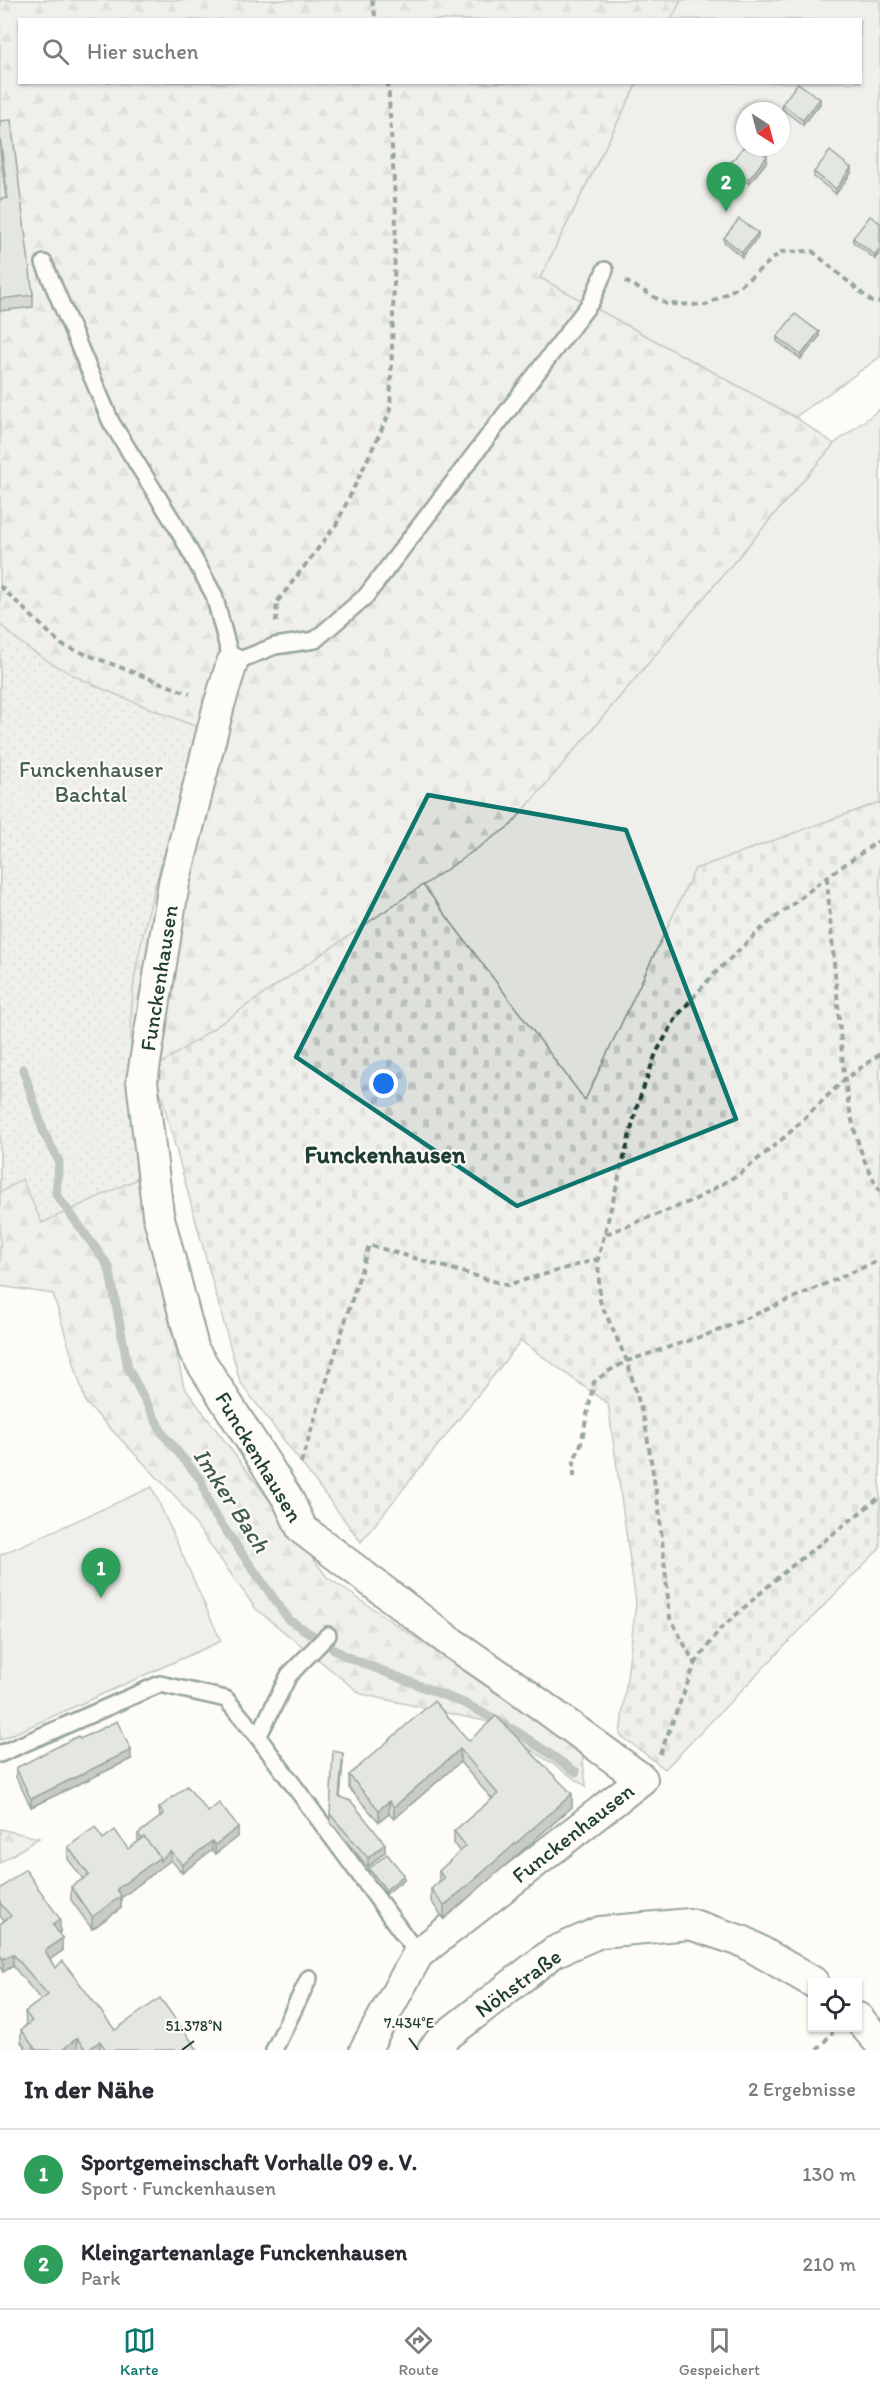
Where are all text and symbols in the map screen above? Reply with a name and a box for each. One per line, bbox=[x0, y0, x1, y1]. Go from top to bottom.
search box bbox=[18, 18, 862, 84]
icon: search bbox=[39, 35, 72, 68]
text: Hier suchen bbox=[87, 38, 198, 65]
north arrow bbox=[736, 102, 790, 156]
pin: 2 bbox=[706, 162, 746, 212]
park label: Funckenhauser Bachtal bbox=[19, 756, 163, 808]
street label: Funckenhausen bbox=[134, 902, 184, 1053]
your location bbox=[369, 1069, 398, 1098]
district label: Funckenhausen bbox=[305, 1140, 466, 1169]
street label: Funckenhausen bbox=[209, 1387, 309, 1528]
water label: Imker Bach bbox=[188, 1442, 277, 1558]
pin: 1 bbox=[82, 1548, 120, 1598]
street label: Funckenhausen bbox=[507, 1777, 640, 1889]
street label: Nöhstraße bbox=[470, 1943, 566, 2023]
map controls bbox=[808, 1978, 862, 2032]
button: locate bbox=[808, 1978, 862, 2032]
text: 7.434°E bbox=[384, 2014, 434, 2032]
text: 51.378°N bbox=[166, 2017, 222, 2035]
text: In der Nähe bbox=[24, 2073, 154, 2105]
text: 2 Ergebnisse bbox=[748, 2077, 856, 2101]
text: Sportgemeinschaft Vorhalle 09 e. V. bbox=[81, 2149, 417, 2176]
text: 1 bbox=[39, 2162, 48, 2186]
text: 130 m bbox=[802, 2162, 856, 2186]
text: Sport · Funckenhausen bbox=[81, 2176, 276, 2200]
text: Kleingartenanlage Funckenhausen bbox=[81, 2239, 407, 2266]
text: 2 bbox=[38, 2252, 49, 2276]
text: 210 m bbox=[803, 2252, 856, 2276]
text: Park bbox=[81, 2266, 120, 2290]
tab: Karte bbox=[120, 2324, 159, 2379]
tab: Route bbox=[399, 2324, 439, 2379]
tab: Gespeichert bbox=[679, 2324, 760, 2379]

